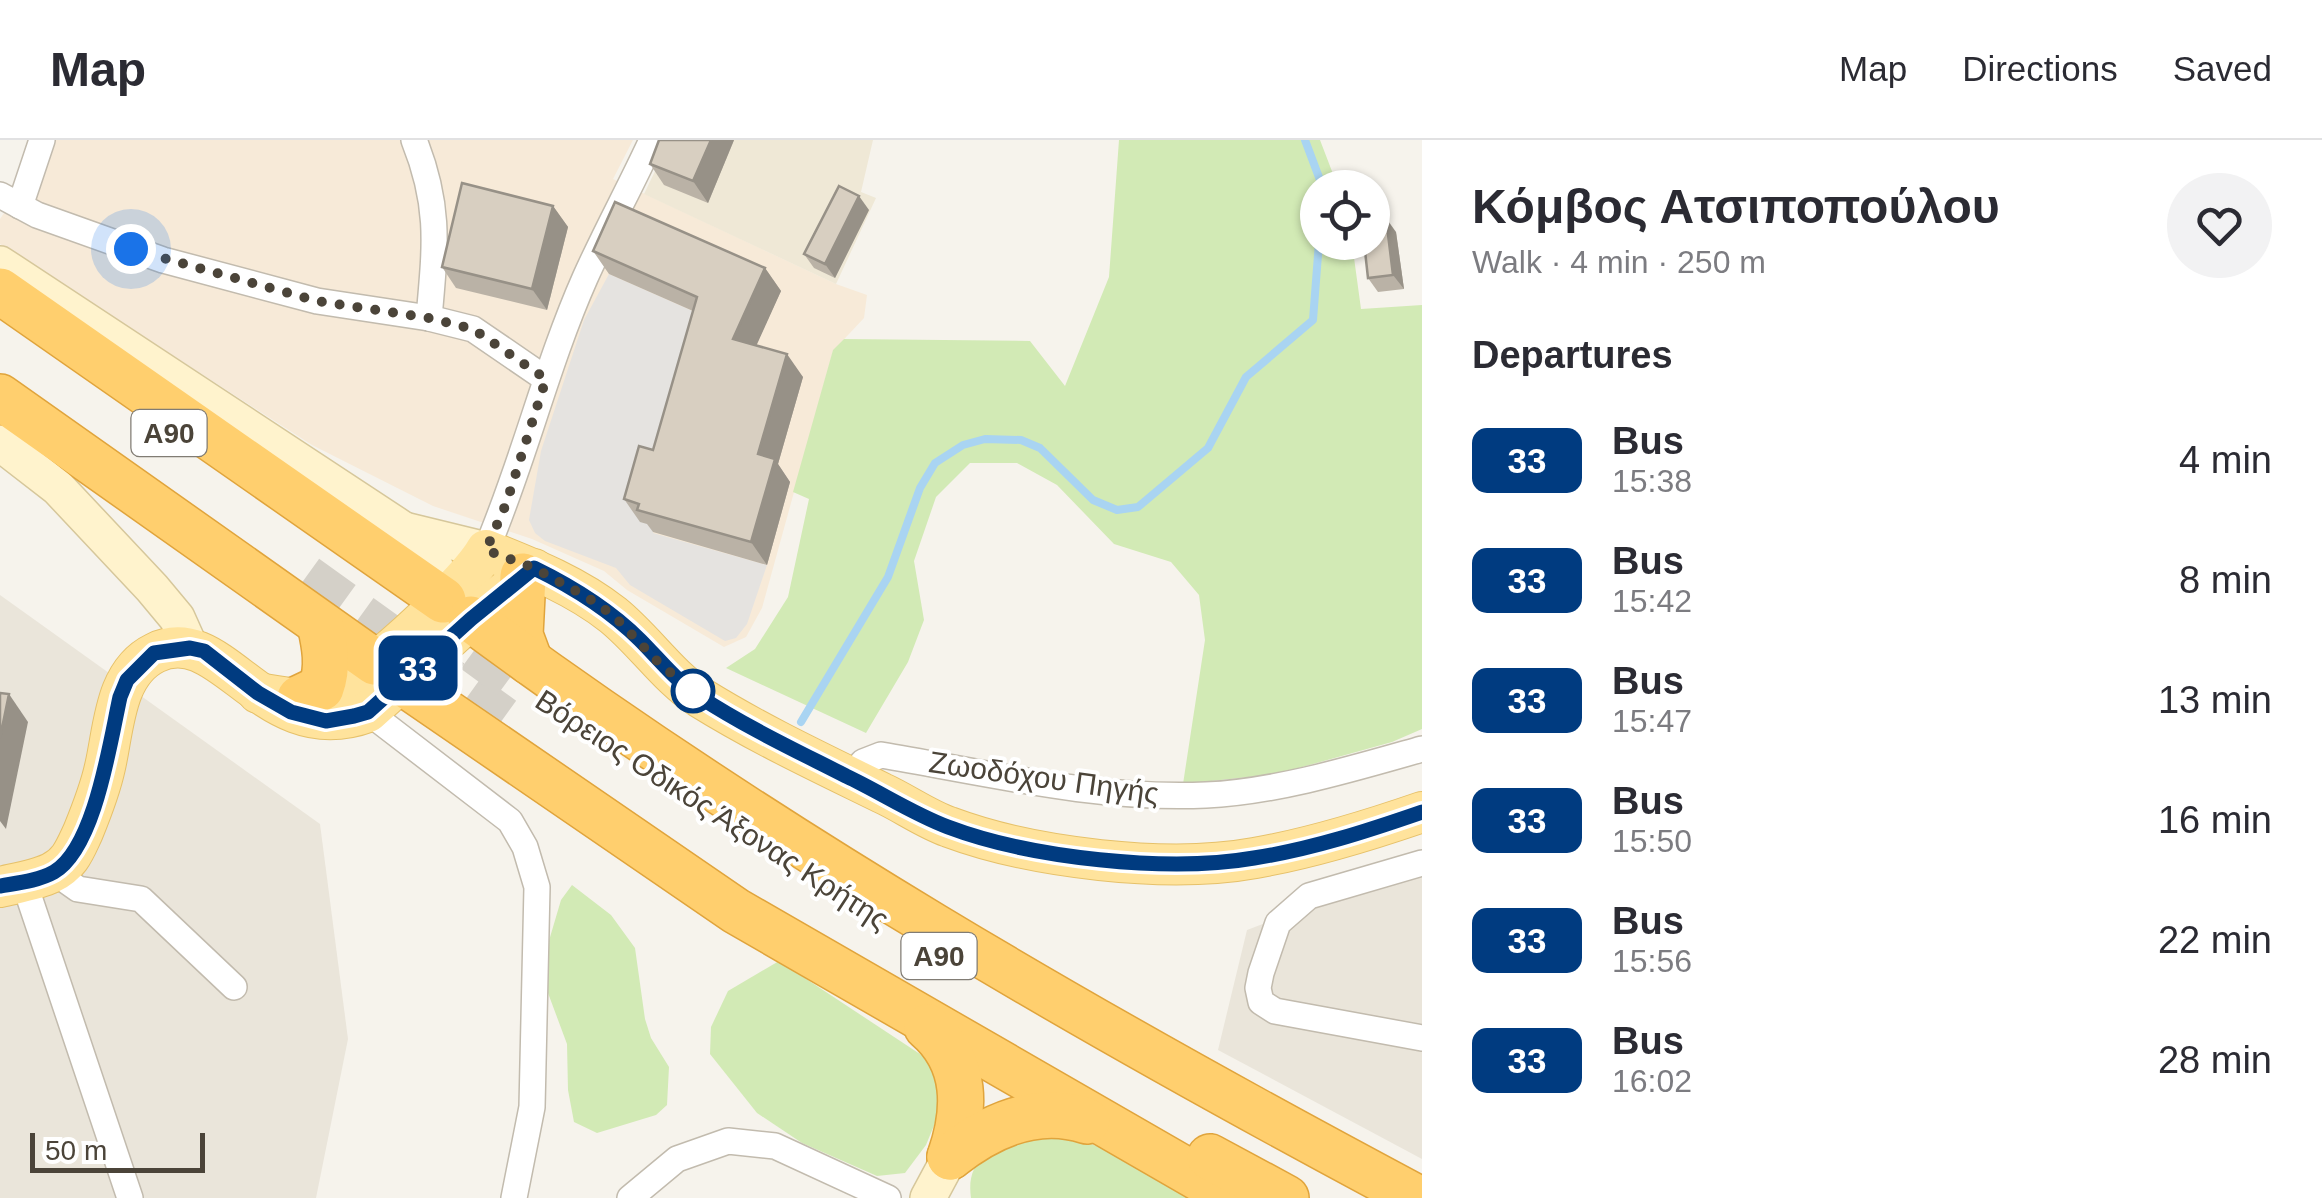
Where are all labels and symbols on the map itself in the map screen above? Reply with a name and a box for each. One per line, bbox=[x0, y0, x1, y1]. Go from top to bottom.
your location bbox=[106, 224, 156, 274]
road number: Α90 bbox=[132, 410, 206, 456]
line badge: 33 bbox=[373, 636, 463, 700]
unlabelled marker bbox=[672, 670, 714, 712]
street label: Βόρειος Οδικός Άξονας Κρήτης bbox=[530, 683, 895, 936]
street label: Ζωοδόχου Πηγής bbox=[927, 745, 1161, 810]
road number: Α90 bbox=[902, 933, 976, 979]
scale bar bbox=[30, 1128, 205, 1172]

